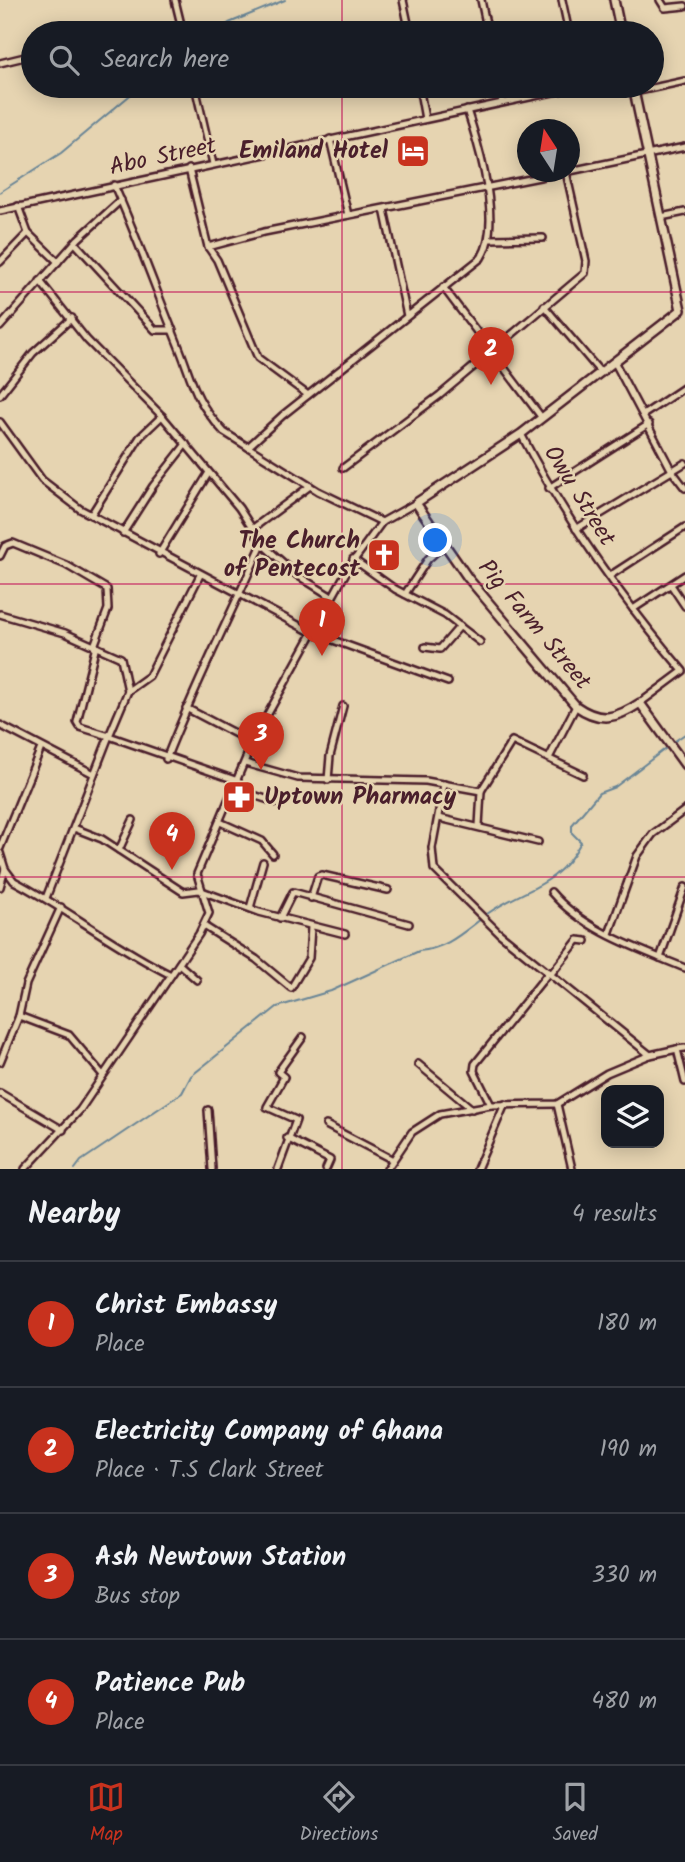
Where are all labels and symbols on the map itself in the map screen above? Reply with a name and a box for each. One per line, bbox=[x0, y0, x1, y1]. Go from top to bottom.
north arrow bbox=[517, 119, 580, 182]
street label: Abo Street bbox=[106, 126, 221, 187]
place label: Emiland Hotel bbox=[239, 132, 389, 171]
hotel icon: Emiland Hotel bbox=[394, 132, 432, 170]
pin: 2 bbox=[468, 327, 514, 385]
street label: Owu Street bbox=[533, 438, 626, 555]
place label: The Church of Pentecost bbox=[224, 522, 361, 589]
your location bbox=[418, 523, 452, 557]
church icon: The Church of Pentecost bbox=[365, 536, 403, 574]
street label: Pig Farm Street bbox=[467, 551, 601, 700]
pin: 1 bbox=[299, 598, 345, 656]
pin: 3 bbox=[238, 712, 284, 770]
pharmacy icon: Uptown Pharmacy bbox=[220, 778, 258, 816]
place label: Uptown Pharmacy bbox=[264, 778, 457, 817]
pin: 4 bbox=[149, 812, 195, 870]

